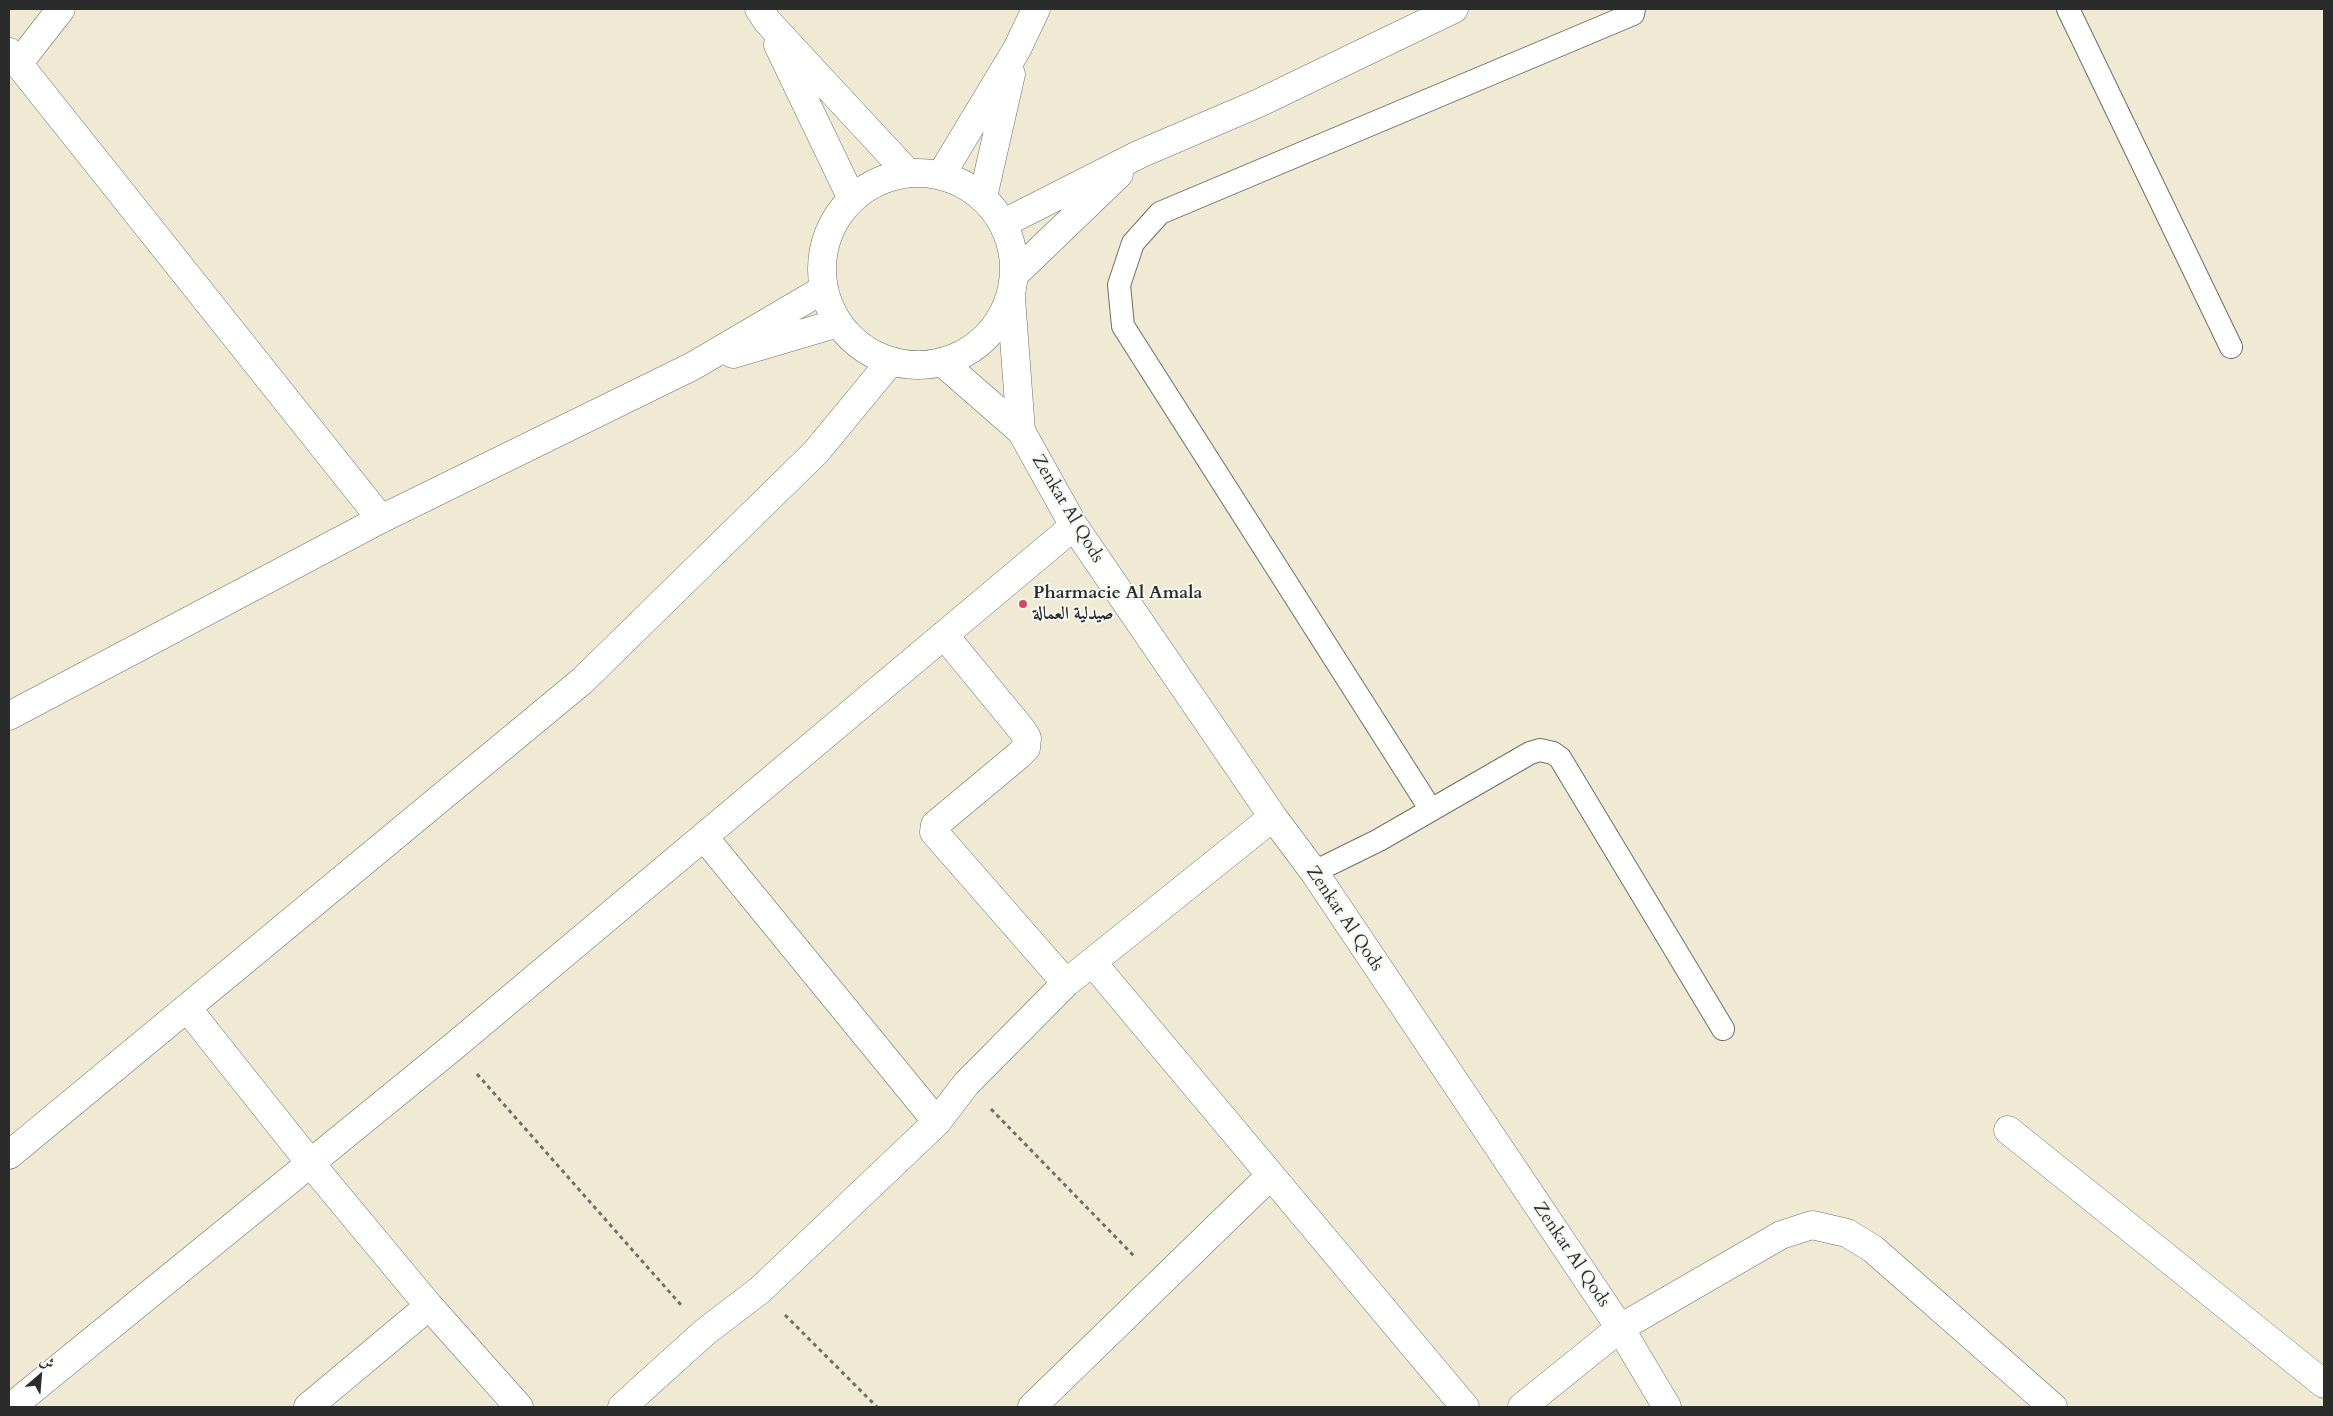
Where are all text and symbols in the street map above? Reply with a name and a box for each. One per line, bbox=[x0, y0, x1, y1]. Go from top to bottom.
street label: Zenkat Al Qods bbox=[1026, 451, 1108, 567]
place label: Pharmacie Al Amala صيدلية العمالة bbox=[1033, 583, 1202, 626]
marker: Pharmacie Al Amala صيدلية العمالة bbox=[1017, 598, 1029, 610]
street label: Zenkat Al Qods bbox=[1301, 862, 1387, 976]
street label: Zenkat Al Qods bbox=[1528, 1198, 1614, 1312]
north arrow bbox=[15, 1351, 65, 1401]
text: ش bbox=[37, 1351, 58, 1374]

